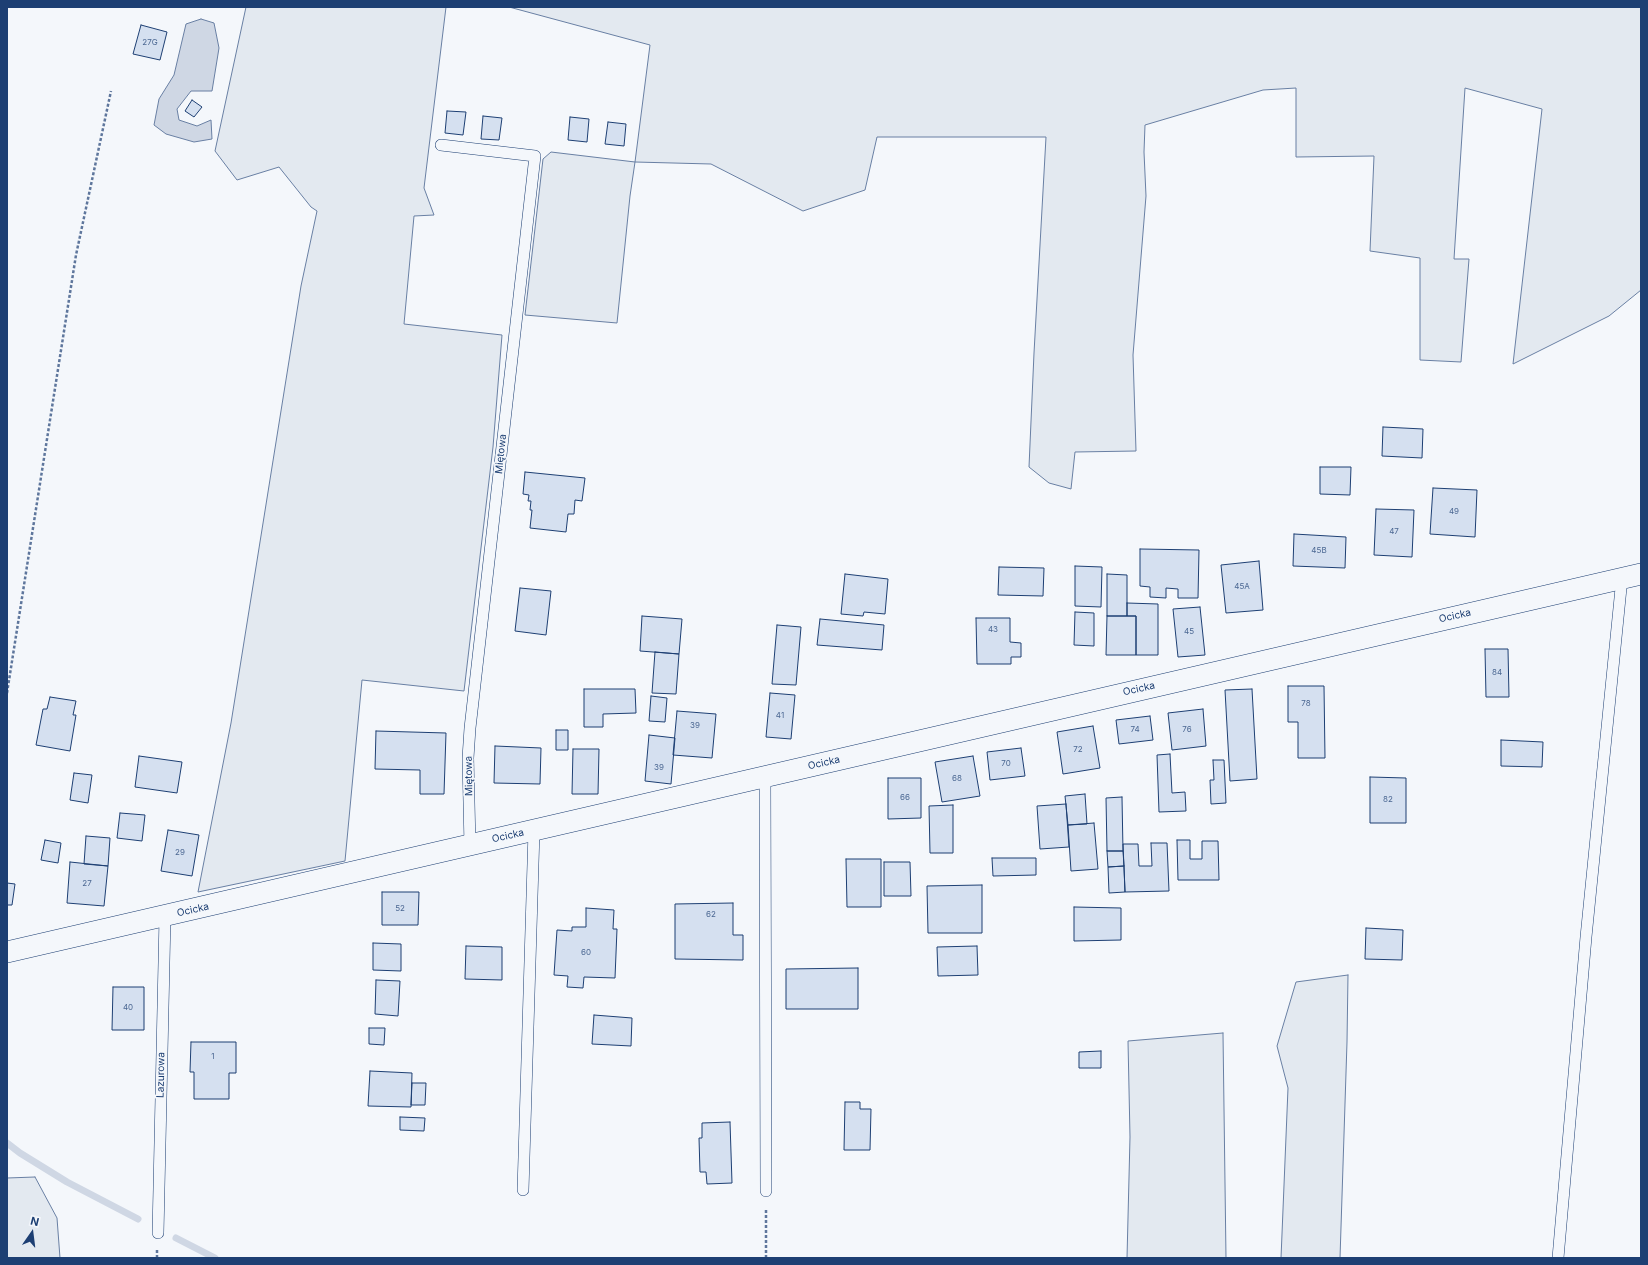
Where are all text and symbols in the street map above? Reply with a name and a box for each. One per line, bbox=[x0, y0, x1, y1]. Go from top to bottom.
house number: 27G bbox=[142, 38, 158, 48]
street label: Miętowa bbox=[493, 433, 509, 475]
house number: 49 bbox=[1449, 507, 1459, 517]
house number: 47 bbox=[1389, 527, 1399, 537]
house number: 45B bbox=[1311, 546, 1327, 556]
house number: 45A bbox=[1234, 582, 1250, 592]
street label: Ocicka bbox=[1438, 606, 1472, 626]
house number: 43 bbox=[988, 625, 998, 635]
house number: 45 bbox=[1184, 627, 1194, 637]
house number: 84 bbox=[1492, 668, 1502, 678]
street label: Ocicka bbox=[1122, 679, 1156, 699]
house number: 78 bbox=[1301, 699, 1311, 709]
house number: 41 bbox=[776, 711, 784, 721]
house number: 39 bbox=[690, 721, 700, 731]
house number: 74 bbox=[1130, 725, 1140, 735]
house number: 76 bbox=[1182, 725, 1192, 735]
house number: 72 bbox=[1073, 745, 1083, 755]
street label: Ocicka bbox=[807, 753, 841, 773]
street label: Miętowa bbox=[463, 756, 475, 796]
house number: 70 bbox=[1001, 759, 1011, 769]
house number: 39 bbox=[654, 763, 664, 773]
house number: 68 bbox=[952, 774, 962, 784]
house number: 66 bbox=[900, 793, 910, 803]
house number: 82 bbox=[1383, 795, 1393, 805]
street label: Ocicka bbox=[491, 826, 525, 846]
house number: 29 bbox=[175, 848, 185, 858]
house number: 27 bbox=[82, 879, 92, 889]
street label: Ocicka bbox=[176, 900, 210, 920]
house number: 52 bbox=[395, 904, 405, 914]
house number: 62 bbox=[706, 910, 716, 920]
house number: 60 bbox=[581, 948, 591, 958]
house number: 40 bbox=[123, 1003, 133, 1013]
street label: Lazurowa bbox=[155, 1052, 167, 1098]
house number: 1 bbox=[211, 1052, 215, 1062]
north arrow bbox=[12, 1213, 52, 1253]
text: N bbox=[29, 1214, 41, 1229]

